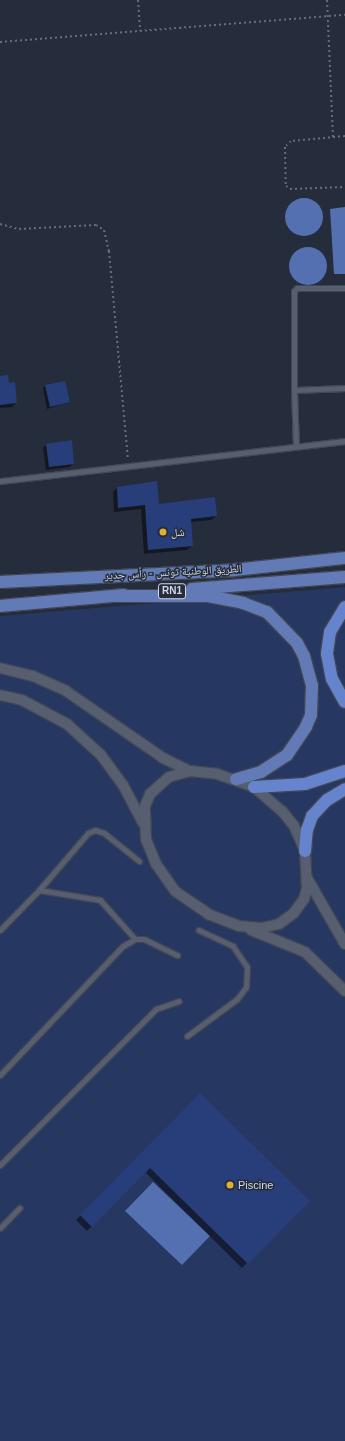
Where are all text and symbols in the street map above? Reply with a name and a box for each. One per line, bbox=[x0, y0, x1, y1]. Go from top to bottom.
place label: شل bbox=[171, 525, 185, 539]
marker: شل bbox=[158, 527, 168, 537]
street label: الطريق الوطنية تونس - رأس جدير bbox=[104, 562, 242, 582]
road number: RN1 bbox=[157, 583, 187, 599]
place label: Piscine bbox=[238, 1178, 273, 1192]
marker: Piscine bbox=[225, 1180, 235, 1190]

